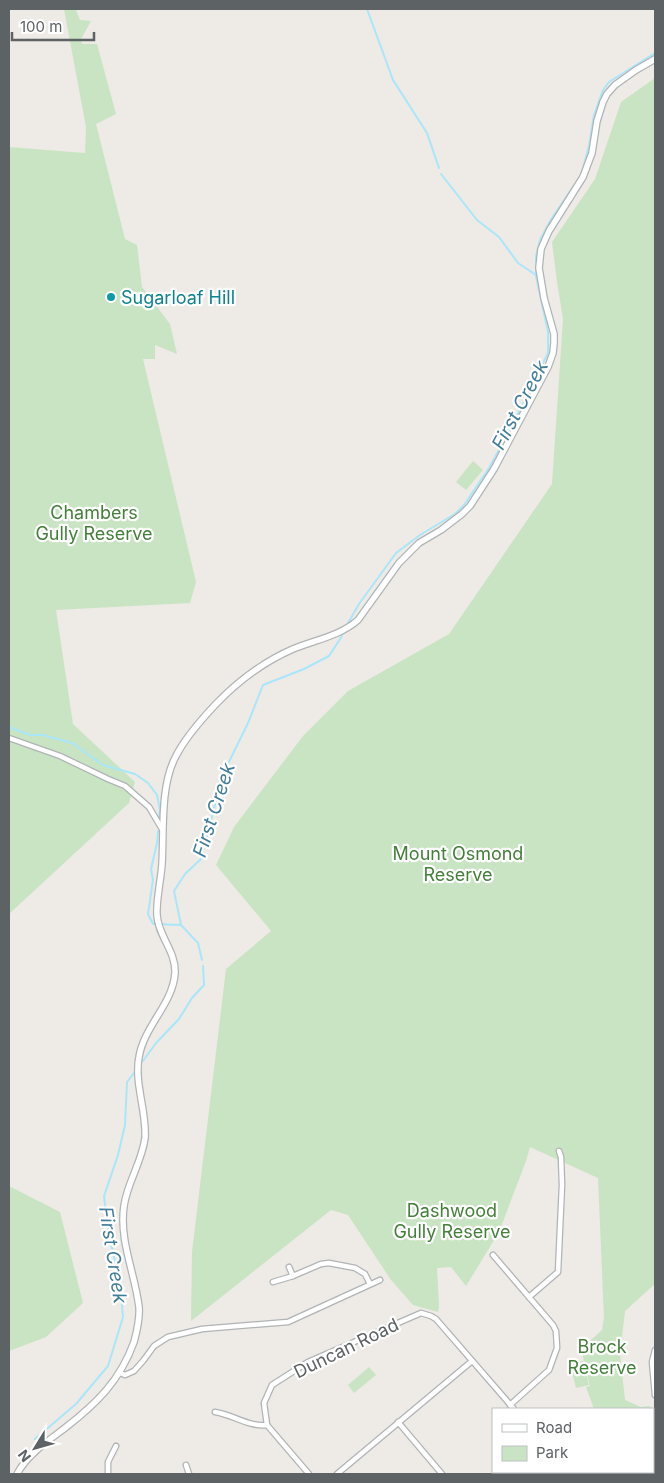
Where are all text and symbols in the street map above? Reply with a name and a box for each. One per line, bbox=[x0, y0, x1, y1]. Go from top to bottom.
scale bar bbox=[12, 10, 95, 42]
text: 100 m bbox=[20, 17, 62, 36]
place label: Sugarloaf Hill bbox=[121, 287, 235, 308]
marker: Sugarloaf Hill bbox=[105, 291, 117, 303]
water label: First Creek bbox=[487, 356, 553, 453]
park label: Chambers Gully Reserve bbox=[35, 502, 153, 544]
water label: First Creek bbox=[188, 759, 240, 860]
park label: Mount Osmond Reserve bbox=[393, 843, 523, 885]
park label: Dashwood Gully Reserve bbox=[393, 1200, 511, 1242]
water label: First Creek bbox=[94, 1205, 132, 1306]
street label: Duncan Road bbox=[290, 1314, 402, 1382]
park label: Brock Reserve bbox=[567, 1336, 637, 1378]
legend bbox=[492, 1408, 654, 1473]
text: Road bbox=[536, 1418, 572, 1437]
north arrow bbox=[10, 1423, 60, 1473]
text: Park bbox=[536, 1443, 569, 1462]
text: N bbox=[14, 1447, 34, 1466]

